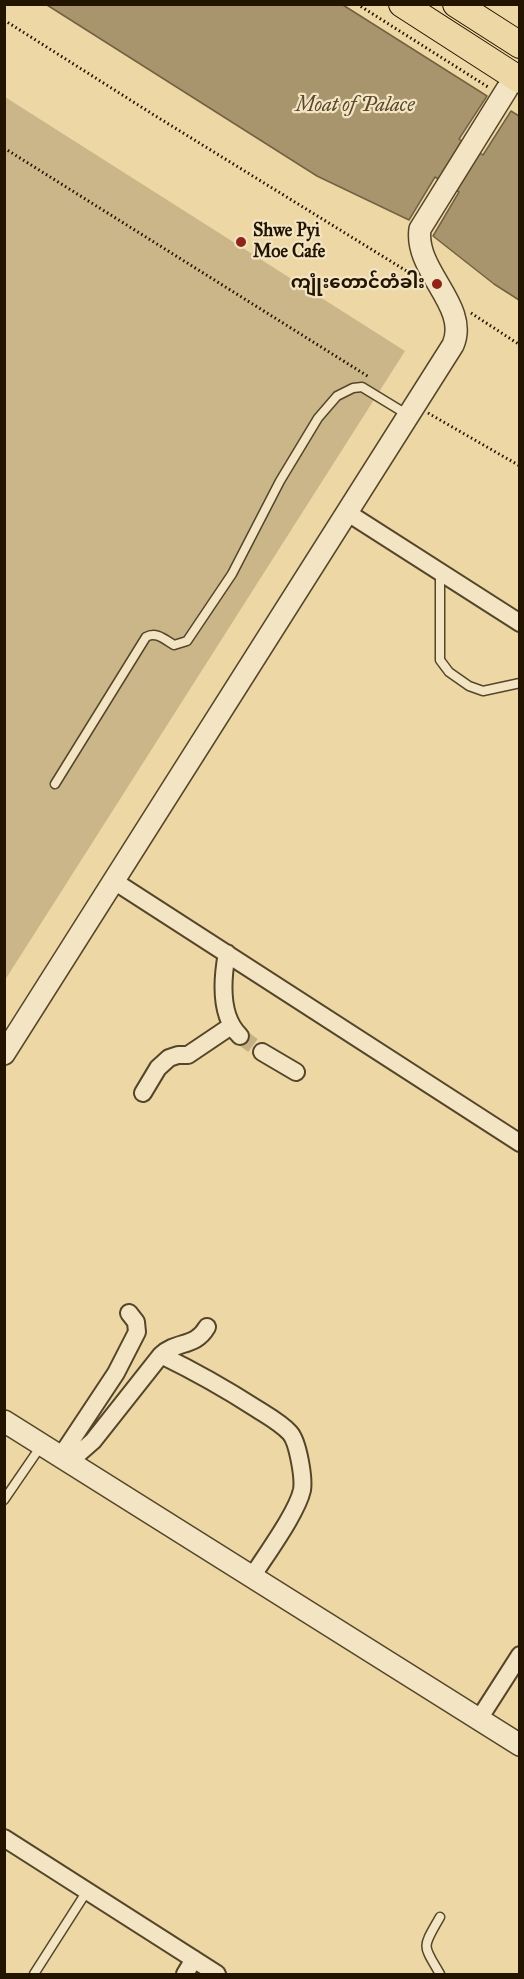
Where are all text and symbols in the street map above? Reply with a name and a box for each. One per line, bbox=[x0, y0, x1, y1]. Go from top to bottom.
water label: Moat of Palace bbox=[295, 94, 415, 118]
place label: Shwe Pyi Moe Cafe bbox=[253, 221, 325, 264]
marker: Shwe Pyi Moe Cafe bbox=[234, 235, 248, 249]
place label: ကျုံးတောင်တံခါး bbox=[291, 273, 425, 295]
marker: ကျုံးတောင်တံခါး bbox=[430, 277, 444, 291]

